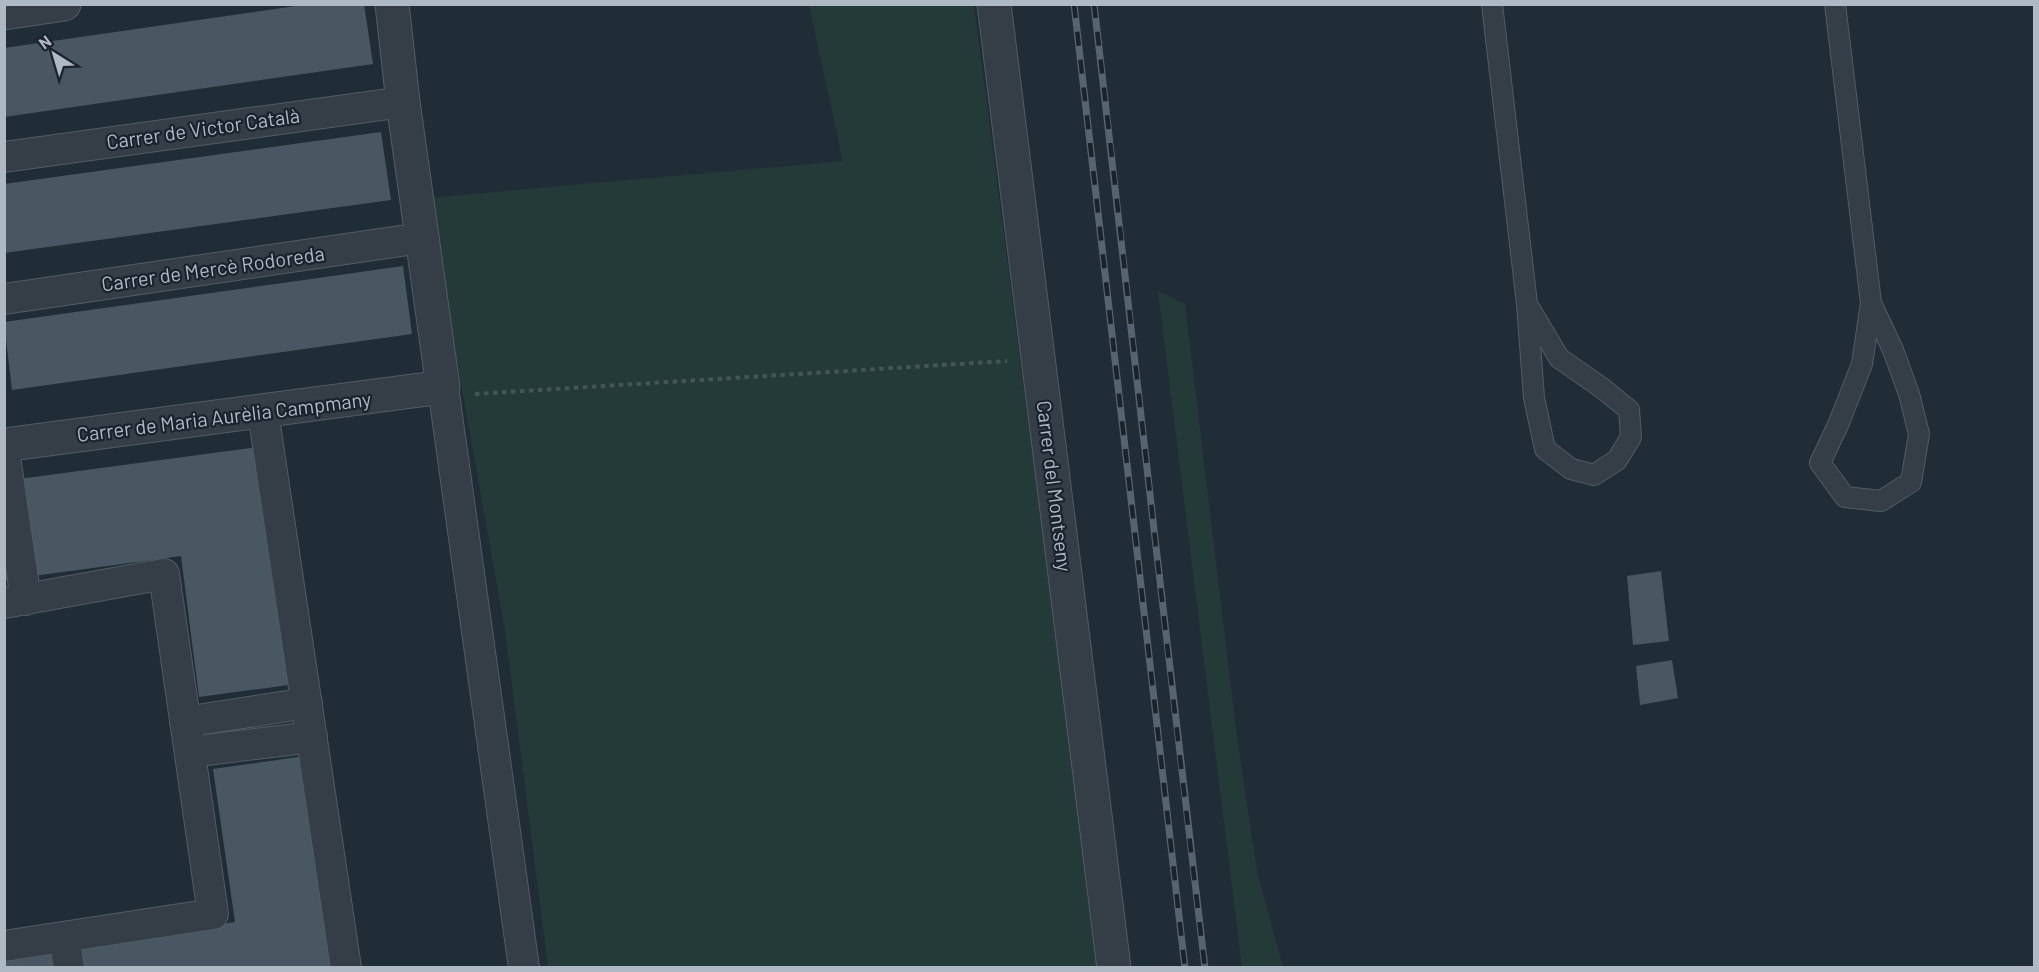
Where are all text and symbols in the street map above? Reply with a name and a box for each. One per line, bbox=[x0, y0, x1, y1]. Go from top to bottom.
north arrow bbox=[24, 24, 84, 84]
text: N bbox=[35, 31, 55, 52]
street label: Carrer de Victor Català bbox=[105, 103, 301, 153]
street label: Carrer de Mercè Rodoreda bbox=[100, 240, 326, 296]
street label: Carrer de Maria Aurèlia Campmany bbox=[75, 386, 372, 446]
street label: Carrer del Montseny bbox=[1033, 399, 1077, 573]

